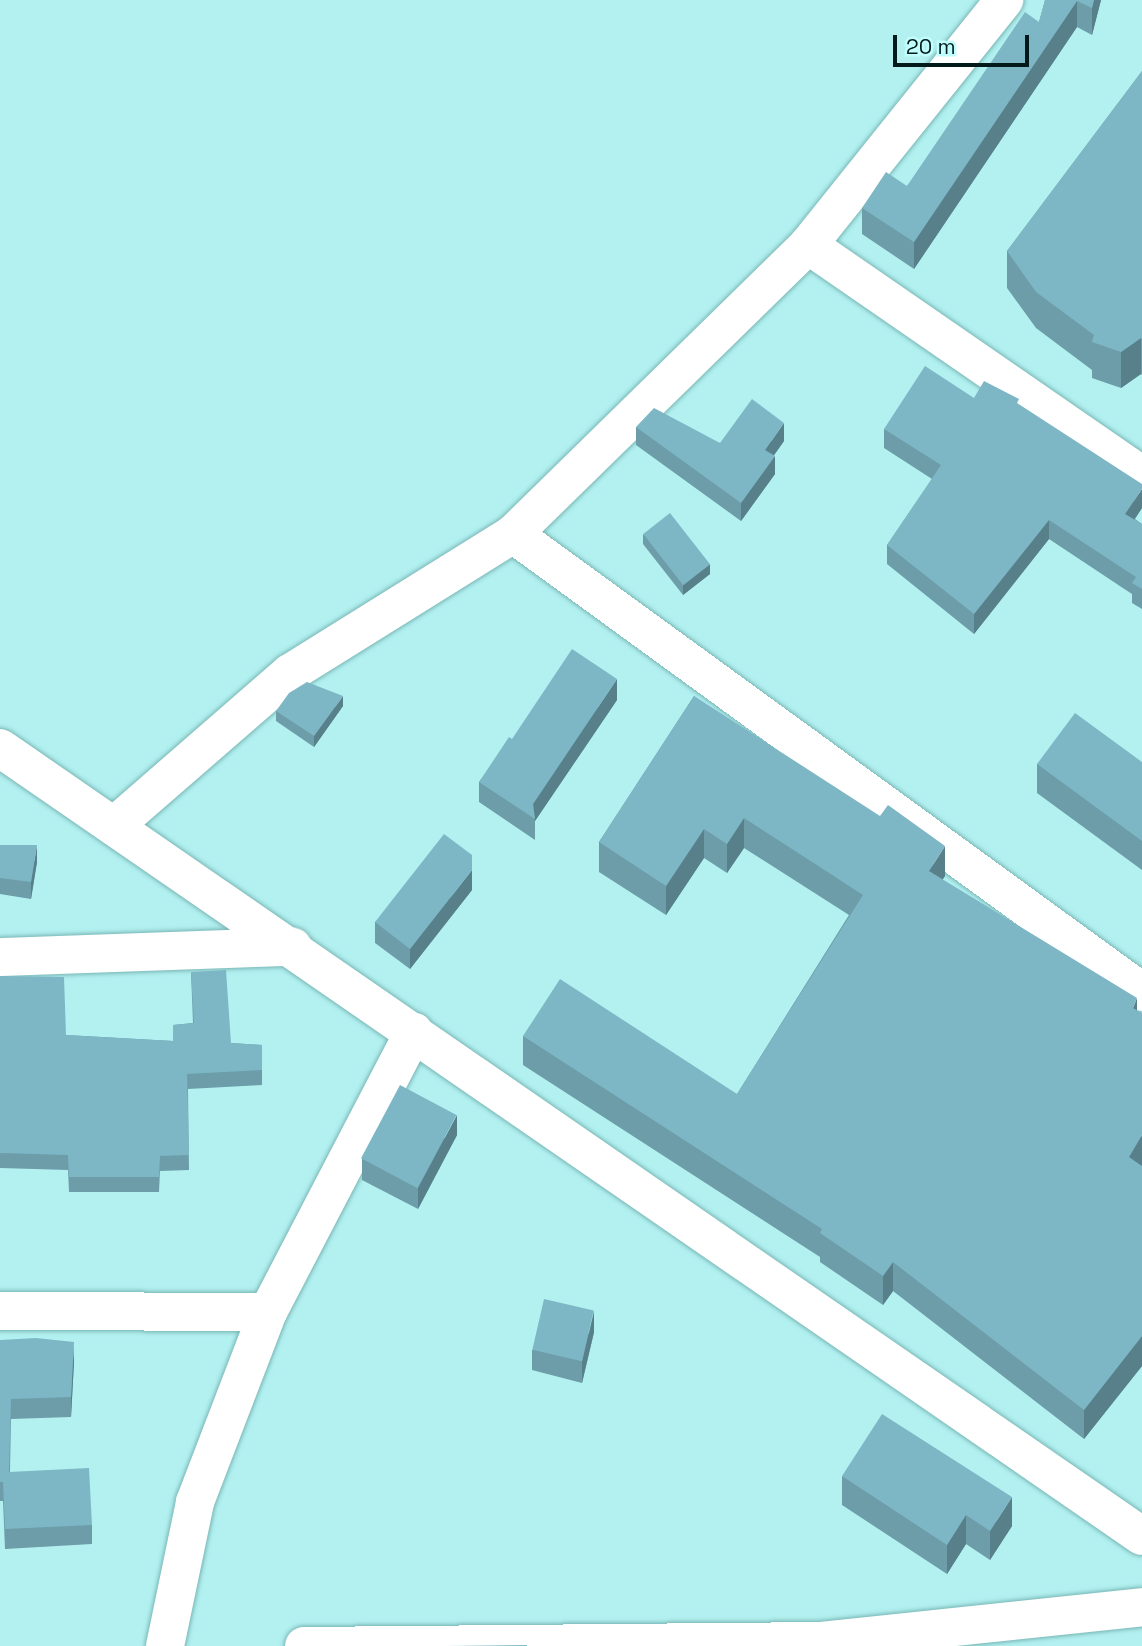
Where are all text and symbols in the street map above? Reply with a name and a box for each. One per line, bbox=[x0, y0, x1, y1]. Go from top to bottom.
scale bar bbox=[897, 21, 1034, 65]
text: 20 m bbox=[906, 33, 956, 60]

